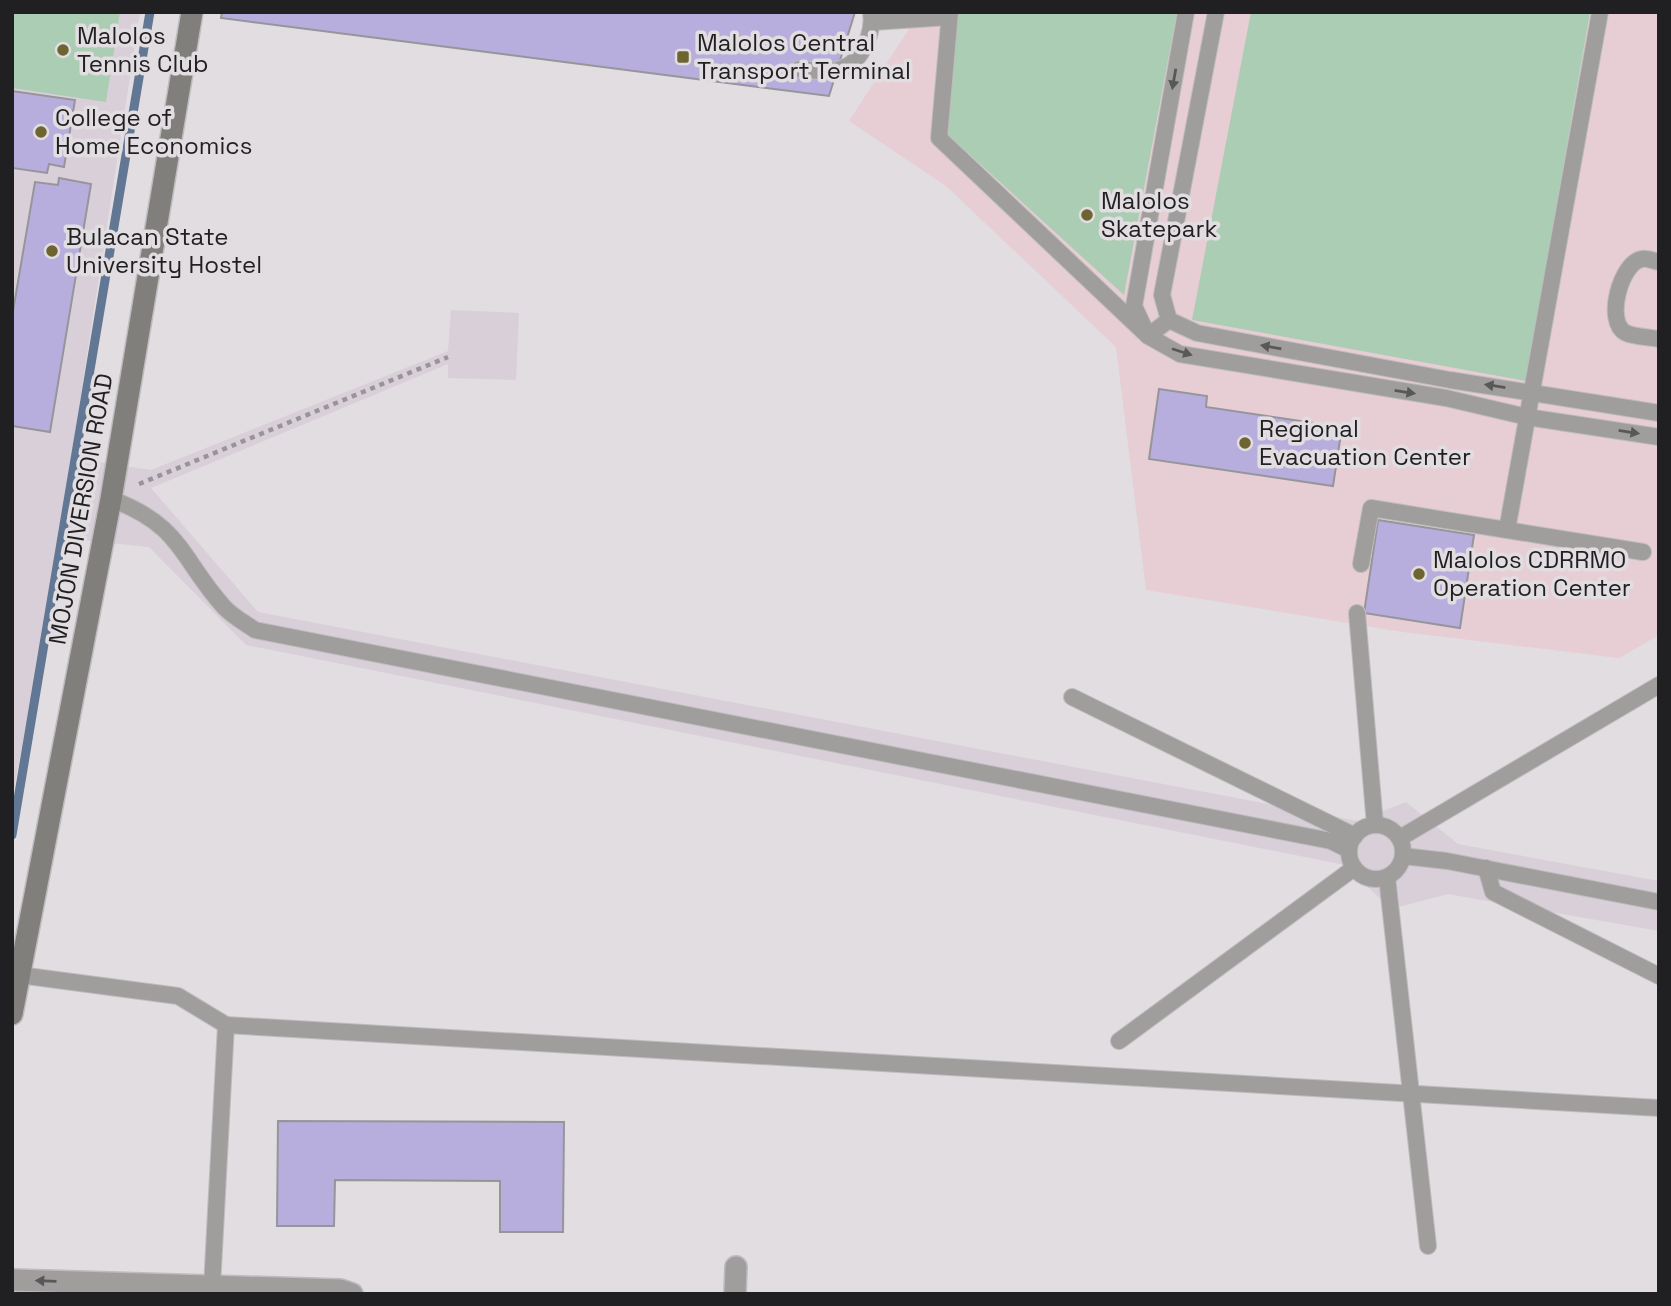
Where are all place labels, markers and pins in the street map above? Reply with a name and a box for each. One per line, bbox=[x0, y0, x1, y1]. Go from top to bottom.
place label: Malolos Tennis Club bbox=[77, 20, 208, 79]
place label: Malolos Central Transport Terminal bbox=[697, 27, 911, 86]
marker: Malolos Tennis Club bbox=[55, 42, 71, 58]
marker: Malolos Central Transport Terminal bbox=[675, 49, 691, 65]
place label: College of Home Economics bbox=[55, 102, 252, 161]
marker: College of Home Economics bbox=[33, 124, 49, 140]
place label: Malolos Skatepark bbox=[1101, 185, 1218, 244]
marker: Malolos Skatepark bbox=[1079, 207, 1095, 223]
place label: Bulacan State University Hostel bbox=[66, 221, 262, 280]
marker: Bulacan State University Hostel bbox=[44, 243, 60, 259]
place label: Regional Evacuation Center bbox=[1259, 413, 1471, 472]
marker: Regional Evacuation Center bbox=[1237, 435, 1253, 451]
place label: Malolos CDRRMO Operation Center bbox=[1433, 544, 1631, 603]
marker: Malolos CDRRMO Operation Center bbox=[1411, 566, 1427, 582]

